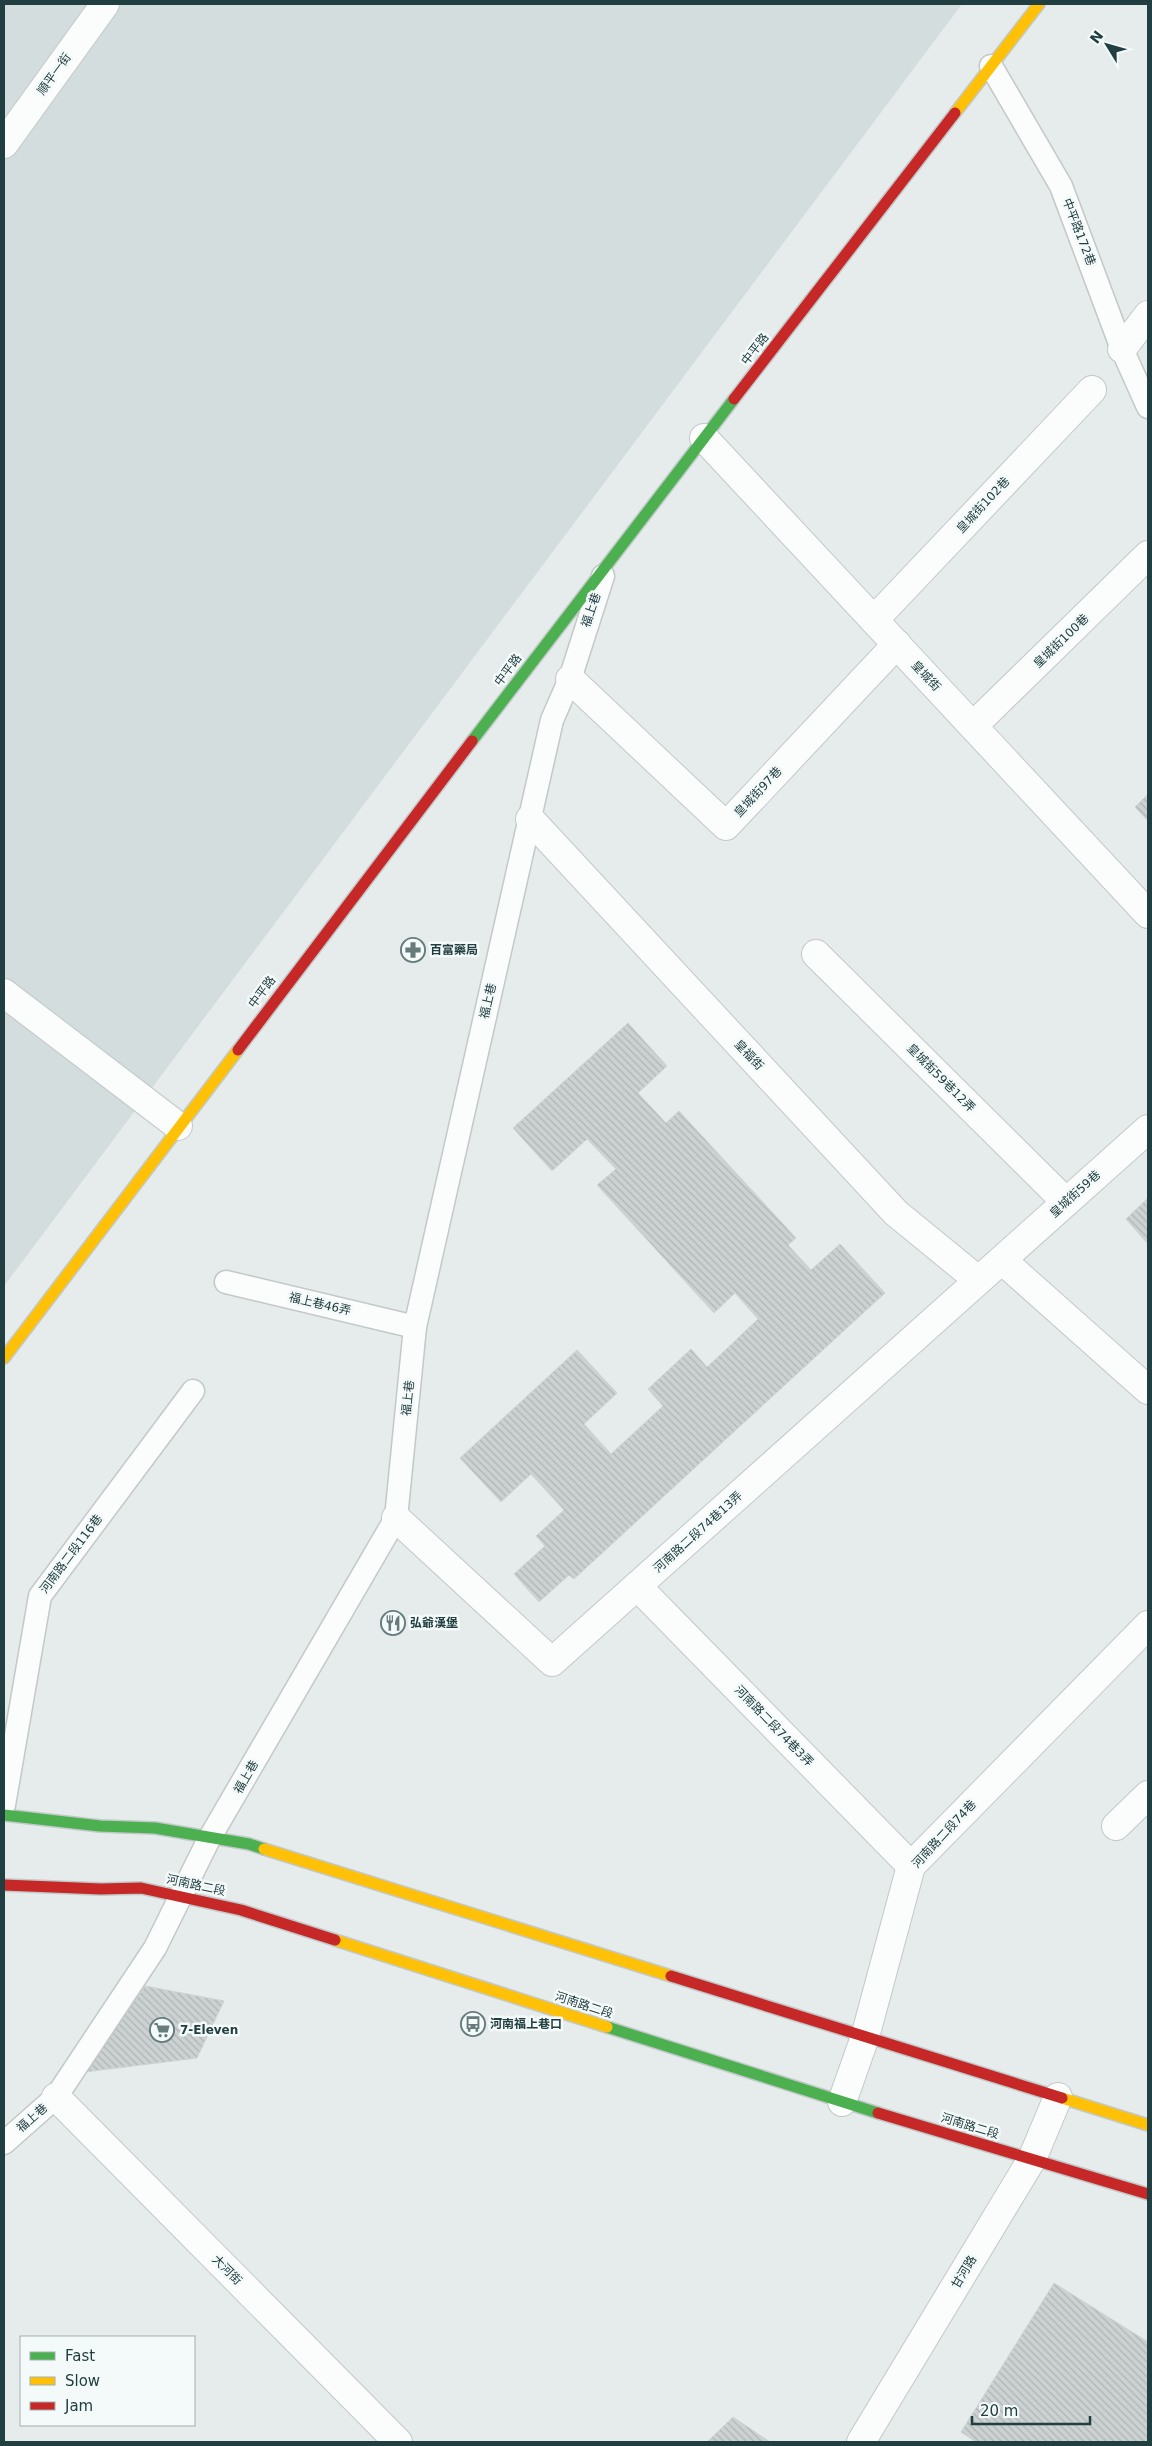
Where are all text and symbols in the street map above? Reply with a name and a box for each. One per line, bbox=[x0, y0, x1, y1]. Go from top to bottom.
north arrow bbox=[1082, 20, 1132, 70]
text: N bbox=[1087, 28, 1107, 47]
street label: 順平一街 bbox=[34, 50, 74, 98]
street label: 中平路172巷 bbox=[1060, 196, 1098, 268]
street label: 中平路 bbox=[738, 331, 772, 367]
street label: 皇城街102巷 bbox=[954, 474, 1012, 536]
street label: 福上巷 bbox=[579, 591, 603, 629]
street label: 皇城街100巷 bbox=[1031, 611, 1091, 671]
street label: 中平路 bbox=[492, 651, 524, 689]
street label: 皇城街 bbox=[909, 658, 943, 694]
street label: 皇城街97巷 bbox=[731, 764, 785, 820]
pharmacy icon: 百富藥局 bbox=[400, 937, 426, 963]
place label: 百富藥局 bbox=[430, 943, 478, 957]
street label: 中平路 bbox=[246, 973, 278, 1011]
street label: 福上巷 bbox=[477, 982, 499, 1020]
street label: 皇福街 bbox=[732, 1037, 766, 1073]
street label: 皇城街59巷12弄 bbox=[904, 1041, 978, 1115]
street label: 皇城街59巷 bbox=[1047, 1168, 1103, 1220]
street label: 福上巷46弄 bbox=[288, 1290, 352, 1318]
street label: 福上巷 bbox=[399, 1379, 417, 1417]
street label: 河南路二段74巷13弄 bbox=[651, 1488, 745, 1576]
street label: 河南路二段116巷 bbox=[37, 1512, 105, 1596]
restaurant icon: 弘爺漢堡 bbox=[380, 1610, 406, 1636]
place label: 弘爺漢堡 bbox=[410, 1616, 458, 1630]
street label: 河南路二段74巷3弄 bbox=[732, 1683, 816, 1769]
street label: 福上巷 bbox=[231, 1758, 261, 1796]
street label: 河南路二段74巷 bbox=[909, 1797, 979, 1871]
street label: 河南路二段 bbox=[165, 1872, 227, 1898]
street label: 河南路二段 bbox=[553, 1989, 615, 2021]
bus stop icon: 河南福上巷口 bbox=[460, 2011, 486, 2037]
supermarket icon: 7-Eleven bbox=[149, 2017, 175, 2043]
place label: 河南福上巷口 bbox=[490, 2017, 562, 2031]
place label: 7-Eleven bbox=[180, 2023, 238, 2037]
street label: 福上巷 bbox=[14, 2101, 50, 2135]
street label: 河南路二段 bbox=[939, 2111, 1001, 2141]
street label: 大河街 bbox=[209, 2252, 245, 2288]
street label: 甘河路 bbox=[949, 2253, 979, 2291]
legend bbox=[20, 2336, 195, 2426]
text: Fast bbox=[65, 2347, 95, 2365]
text: Slow bbox=[65, 2372, 100, 2390]
scale bar bbox=[972, 2394, 1090, 2426]
text: Jam bbox=[64, 2397, 93, 2415]
text: 20 m bbox=[980, 2402, 1018, 2420]

